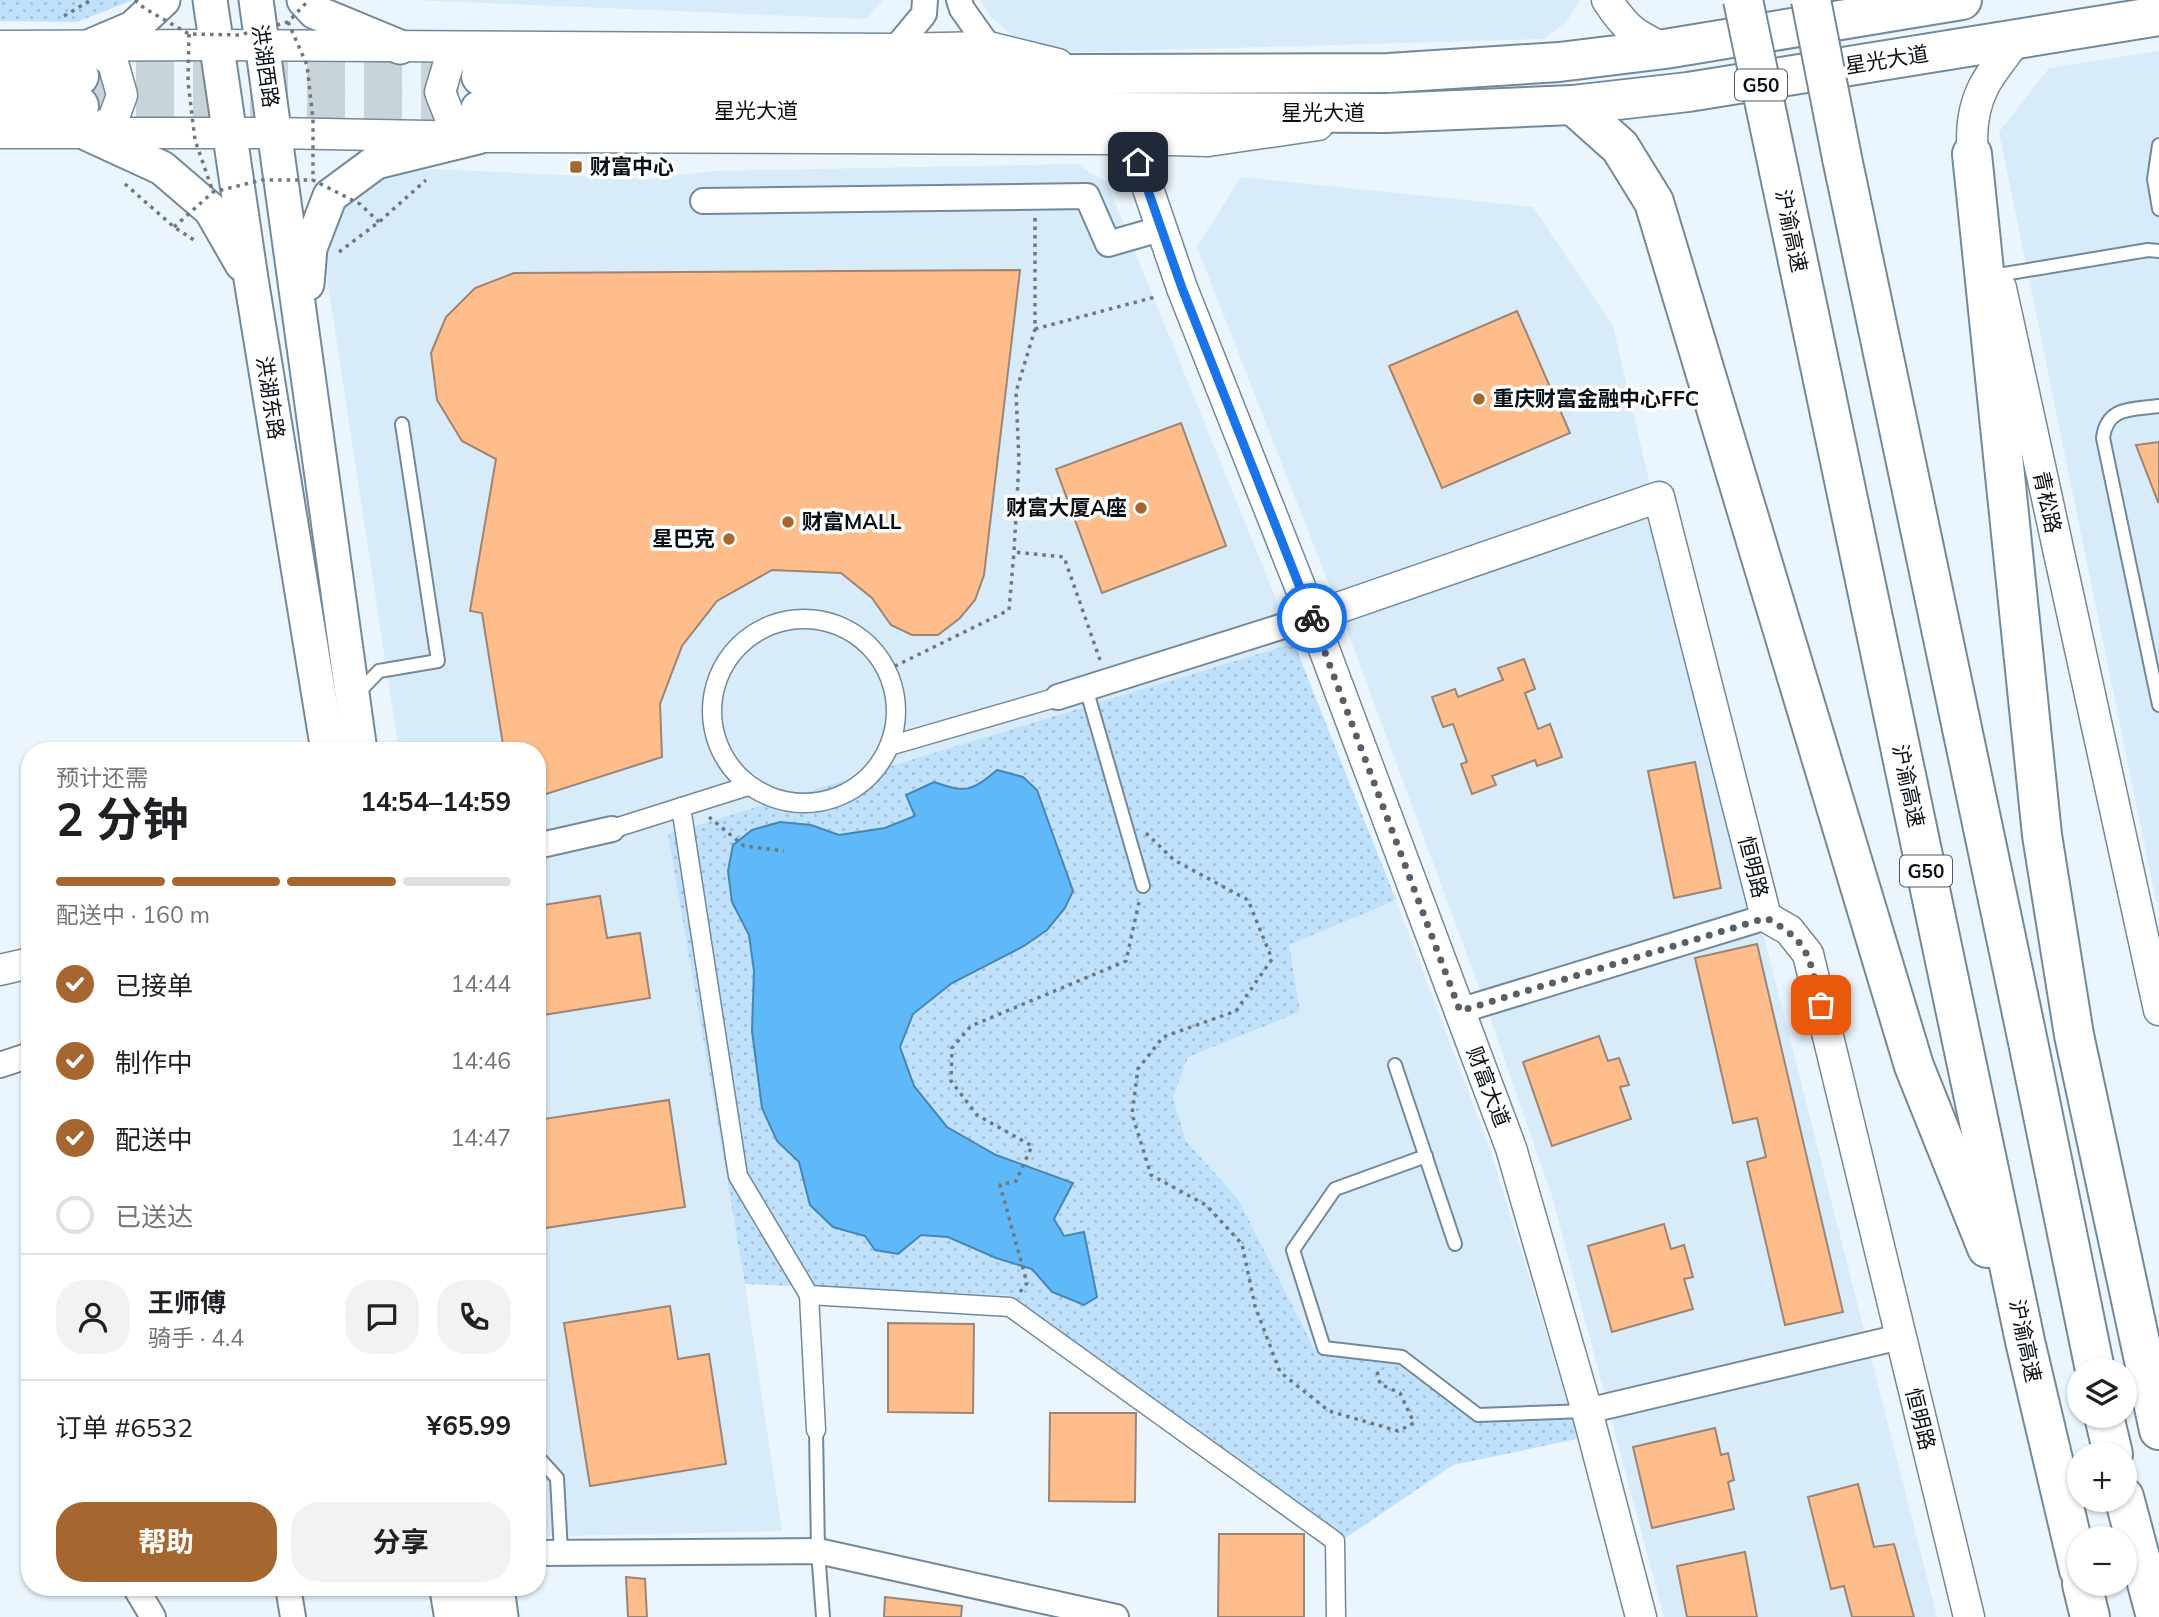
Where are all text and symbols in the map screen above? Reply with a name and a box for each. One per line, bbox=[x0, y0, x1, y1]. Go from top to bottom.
street label: 洪湖西路 bbox=[247, 22, 285, 109]
street label: 星光大道 bbox=[1843, 40, 1930, 78]
road number: G50 bbox=[1735, 69, 1787, 100]
street label: 星光大道 bbox=[714, 97, 798, 123]
street label: 星光大道 bbox=[1281, 99, 1365, 125]
pin bbox=[1108, 132, 1168, 192]
icon: home bbox=[1119, 143, 1157, 181]
place label: 财富中心 bbox=[590, 153, 674, 179]
marker: 财富中心 bbox=[568, 159, 584, 175]
street label: 沪渝高速 bbox=[1771, 187, 1813, 275]
street label: 洪湖东路 bbox=[252, 354, 290, 441]
place label: 重庆财富金融中心FFC bbox=[1493, 385, 1699, 411]
marker: 重庆财富金融中心FFC bbox=[1471, 391, 1487, 407]
street label: 青松路 bbox=[2029, 468, 2067, 535]
place label: 财富大厦A座 bbox=[1006, 494, 1127, 520]
marker: 财富大厦A座 bbox=[1133, 500, 1149, 516]
place label: 财富MALL bbox=[802, 508, 902, 534]
marker: 财富MALL bbox=[780, 514, 796, 530]
place label: 星巴克 bbox=[652, 525, 715, 551]
marker: 星巴克 bbox=[721, 531, 737, 547]
courier bbox=[1277, 583, 1347, 653]
icon: bike bbox=[1293, 599, 1331, 637]
street label: 沪渝高速 bbox=[1888, 742, 1930, 830]
text: 预计还需 bbox=[56, 763, 148, 792]
text: 14:54–14:59 bbox=[360, 785, 511, 818]
text: 2 分钟 bbox=[56, 790, 188, 848]
street label: 恒明路 bbox=[1734, 833, 1774, 900]
road number: G50 bbox=[1900, 856, 1952, 886]
text: 配送中 · 160 m bbox=[56, 900, 210, 929]
icon: check bbox=[56, 965, 94, 1003]
text: 已接单 bbox=[115, 969, 193, 1002]
text: 14:44 bbox=[451, 969, 511, 998]
pin bbox=[1791, 975, 1851, 1035]
icon: bag bbox=[1802, 986, 1840, 1024]
icon: check bbox=[56, 1042, 94, 1080]
street label: 财富大道 bbox=[1462, 1043, 1516, 1131]
text: 制作中 bbox=[115, 1046, 193, 1079]
text: 14:46 bbox=[451, 1046, 511, 1075]
icon: check bbox=[56, 1119, 94, 1157]
text: 配送中 bbox=[115, 1123, 193, 1156]
text: 14:47 bbox=[451, 1123, 511, 1152]
text: 已送达 bbox=[115, 1200, 193, 1233]
button: person bbox=[56, 1280, 130, 1354]
button: chat bbox=[345, 1280, 419, 1354]
button: phone bbox=[437, 1280, 511, 1354]
text: 王师傅 bbox=[148, 1286, 226, 1319]
street label: 沪渝高速 bbox=[2005, 1297, 2047, 1385]
text: 骑手 · 4.4 bbox=[148, 1323, 244, 1352]
map controls bbox=[2067, 1358, 2137, 1596]
button: layers bbox=[2067, 1358, 2137, 1428]
street label: 恒明路 bbox=[1901, 1385, 1941, 1452]
text: ¥65.99 bbox=[427, 1409, 511, 1442]
text: 订单 #6532 bbox=[56, 1411, 193, 1444]
button: + bbox=[2067, 1442, 2137, 1512]
button: 帮助 bbox=[56, 1502, 277, 1582]
button: 分享 bbox=[291, 1502, 511, 1582]
button: − bbox=[2067, 1526, 2137, 1596]

